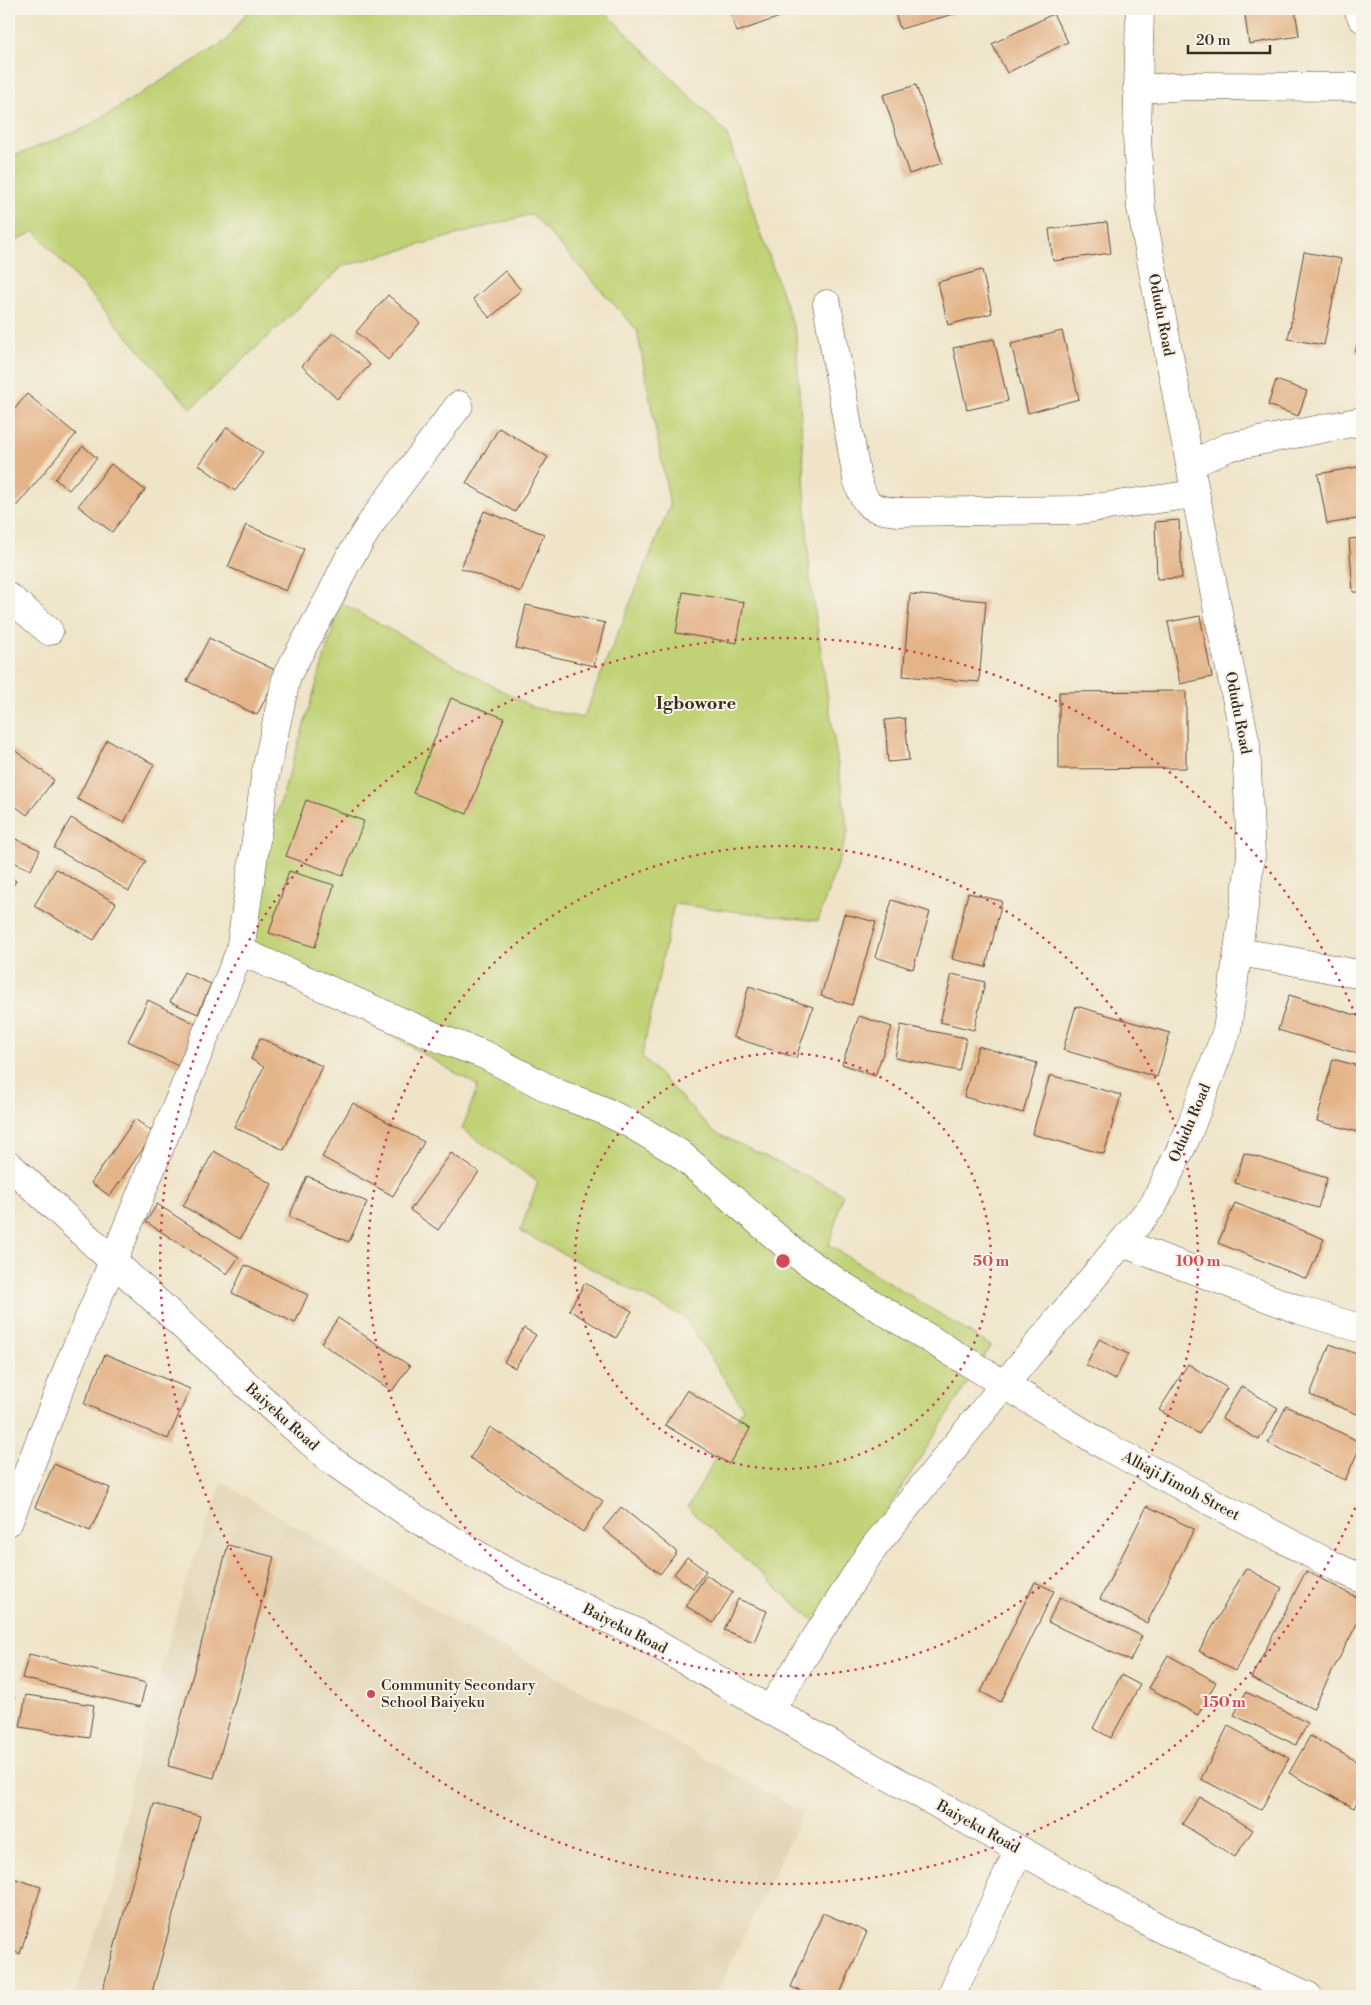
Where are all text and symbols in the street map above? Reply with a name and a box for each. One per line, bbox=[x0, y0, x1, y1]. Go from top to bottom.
scale bar bbox=[1188, 22, 1271, 54]
text: 20 m bbox=[1196, 31, 1231, 50]
street label: Odudu Road bbox=[1144, 272, 1178, 358]
street label: Odudu Road bbox=[1221, 670, 1255, 756]
district label: Igbowore bbox=[656, 692, 736, 715]
street label: Odudu Road bbox=[1165, 1080, 1215, 1165]
centre of rings bbox=[774, 1252, 792, 1270]
text: 50 m bbox=[973, 1252, 1009, 1271]
text: 100 m bbox=[1176, 1252, 1221, 1271]
street label: Baiyeku Road bbox=[241, 1378, 323, 1455]
street label: Alhaji Jimoh Street bbox=[1118, 1447, 1244, 1525]
street label: Baiyeku Road bbox=[579, 1599, 671, 1659]
place label: Community Secondary School Baiyeku bbox=[381, 1676, 536, 1712]
marker: Community Secondary School Baiyeku bbox=[365, 1688, 377, 1700]
text: 150 m bbox=[1202, 1693, 1246, 1712]
street label: Baiyeku Road bbox=[932, 1796, 1023, 1858]

